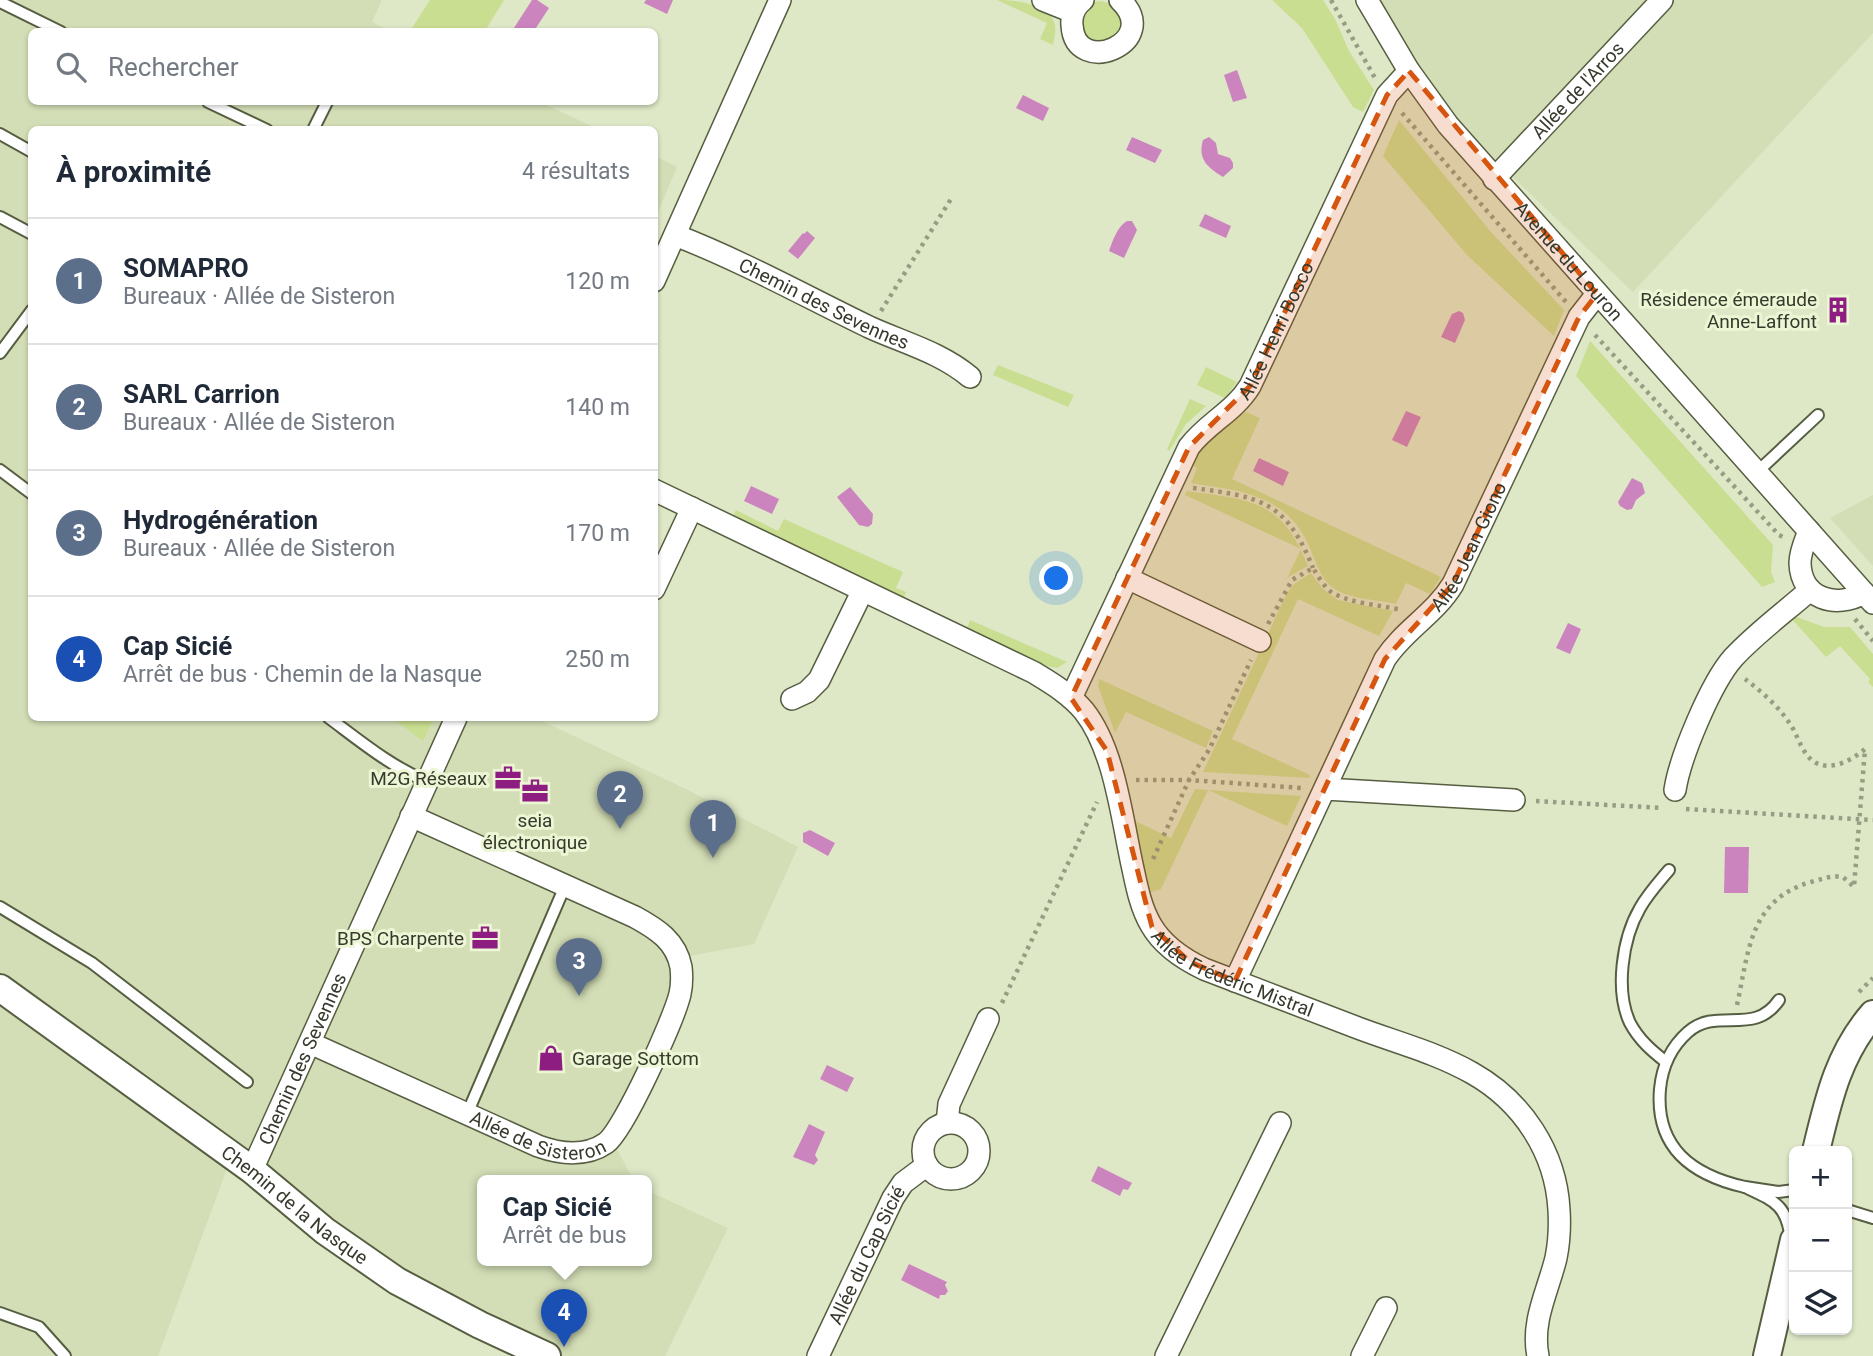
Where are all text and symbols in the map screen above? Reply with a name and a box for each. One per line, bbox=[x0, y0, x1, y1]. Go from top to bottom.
search box bbox=[28, 28, 658, 105]
street label: Allée de l'Arros bbox=[1527, 37, 1629, 144]
icon: search bbox=[52, 48, 90, 86]
text: Rechercher bbox=[108, 52, 239, 82]
text: À proximité bbox=[56, 154, 211, 189]
text: 4 résultats bbox=[522, 158, 630, 185]
street label: Avenue du Louron bbox=[1509, 197, 1628, 326]
text: SOMAPRO bbox=[123, 253, 249, 283]
street label: Chemin des Sevennes bbox=[735, 253, 912, 354]
street label: Allée Henri Bosco bbox=[1233, 258, 1319, 405]
text: 1 bbox=[72, 268, 86, 295]
text: 120 m bbox=[565, 268, 630, 295]
text: Bureaux · Allée de Sisteron bbox=[123, 283, 395, 310]
place label: Résidence émeraude Anne-Laffont bbox=[1640, 288, 1817, 333]
building icon: Résidence émeraude Anne-Laffont bbox=[1823, 295, 1853, 325]
text: SARL Carrion bbox=[123, 379, 280, 409]
text: 2 bbox=[72, 394, 86, 421]
text: 140 m bbox=[565, 394, 630, 421]
text: Bureaux · Allée de Sisteron bbox=[123, 409, 395, 436]
street label: Allée Jean Giono bbox=[1426, 479, 1511, 616]
text: Hydrogénération bbox=[123, 505, 318, 535]
text: 3 bbox=[72, 520, 86, 547]
text: 170 m bbox=[565, 520, 630, 547]
text: Bureaux · Allée de Sisteron bbox=[123, 535, 395, 562]
your location bbox=[1039, 561, 1073, 595]
text: Cap Sicié bbox=[123, 631, 232, 661]
text: 4 bbox=[72, 646, 86, 673]
text: 250 m bbox=[565, 646, 630, 673]
text: Arrêt de bus · Chemin de la Nasque bbox=[123, 661, 482, 688]
office icon: M2G Réseaux bbox=[493, 763, 523, 793]
place label: M2G Réseaux bbox=[370, 767, 488, 790]
pin: 2 bbox=[597, 771, 643, 829]
office icon: seia électronique bbox=[520, 776, 550, 806]
pin: 1 bbox=[690, 800, 736, 858]
place label: seia électronique bbox=[483, 809, 587, 854]
office icon: BPS Charpente bbox=[470, 923, 500, 953]
street label: Allée Frédéric Mistral bbox=[1146, 925, 1317, 1022]
place label: BPS Charpente bbox=[337, 927, 464, 950]
pin: 3 bbox=[556, 938, 602, 996]
street label: Chemin des Sevennes bbox=[254, 969, 351, 1149]
shop icon: Garage Sottom bbox=[536, 1043, 566, 1073]
place label: Garage Sottom bbox=[572, 1047, 699, 1070]
street label: Allée de Sisteron bbox=[467, 1106, 610, 1165]
street label: Chemin de la Nasque bbox=[217, 1141, 372, 1269]
map controls bbox=[1789, 1146, 1852, 1335]
button: + bbox=[1789, 1146, 1852, 1209]
popup bbox=[477, 1175, 652, 1266]
street label: Allée du Cap Sicié bbox=[824, 1181, 910, 1328]
text: Cap Sicié bbox=[502, 1192, 612, 1222]
button: − bbox=[1789, 1209, 1852, 1272]
text: Arrêt de bus bbox=[502, 1222, 627, 1249]
button: layers bbox=[1789, 1272, 1852, 1335]
pin: 4 bbox=[541, 1289, 587, 1347]

